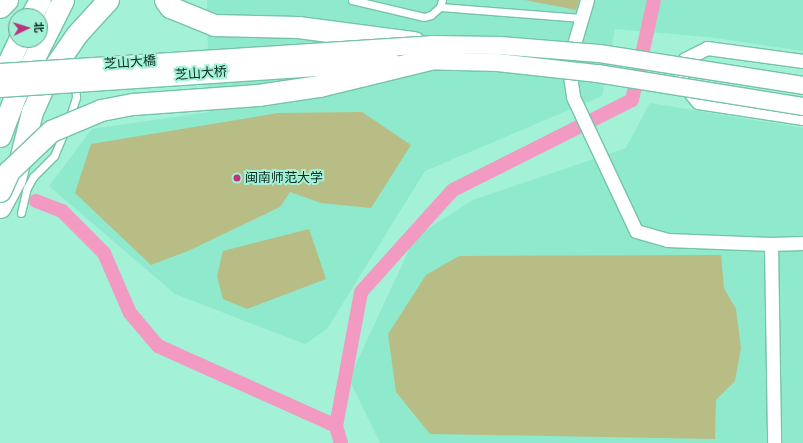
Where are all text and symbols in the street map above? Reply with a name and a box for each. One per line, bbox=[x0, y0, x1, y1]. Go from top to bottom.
north arrow bbox=[8, 8, 48, 48]
text: 北 bbox=[33, 21, 45, 33]
street label: 芝山大橋 bbox=[104, 53, 156, 73]
street label: 芝山大桥 bbox=[175, 64, 227, 84]
place label: 闽南师范大学 bbox=[245, 170, 323, 186]
marker: 闽南师范大学 bbox=[232, 173, 242, 183]

